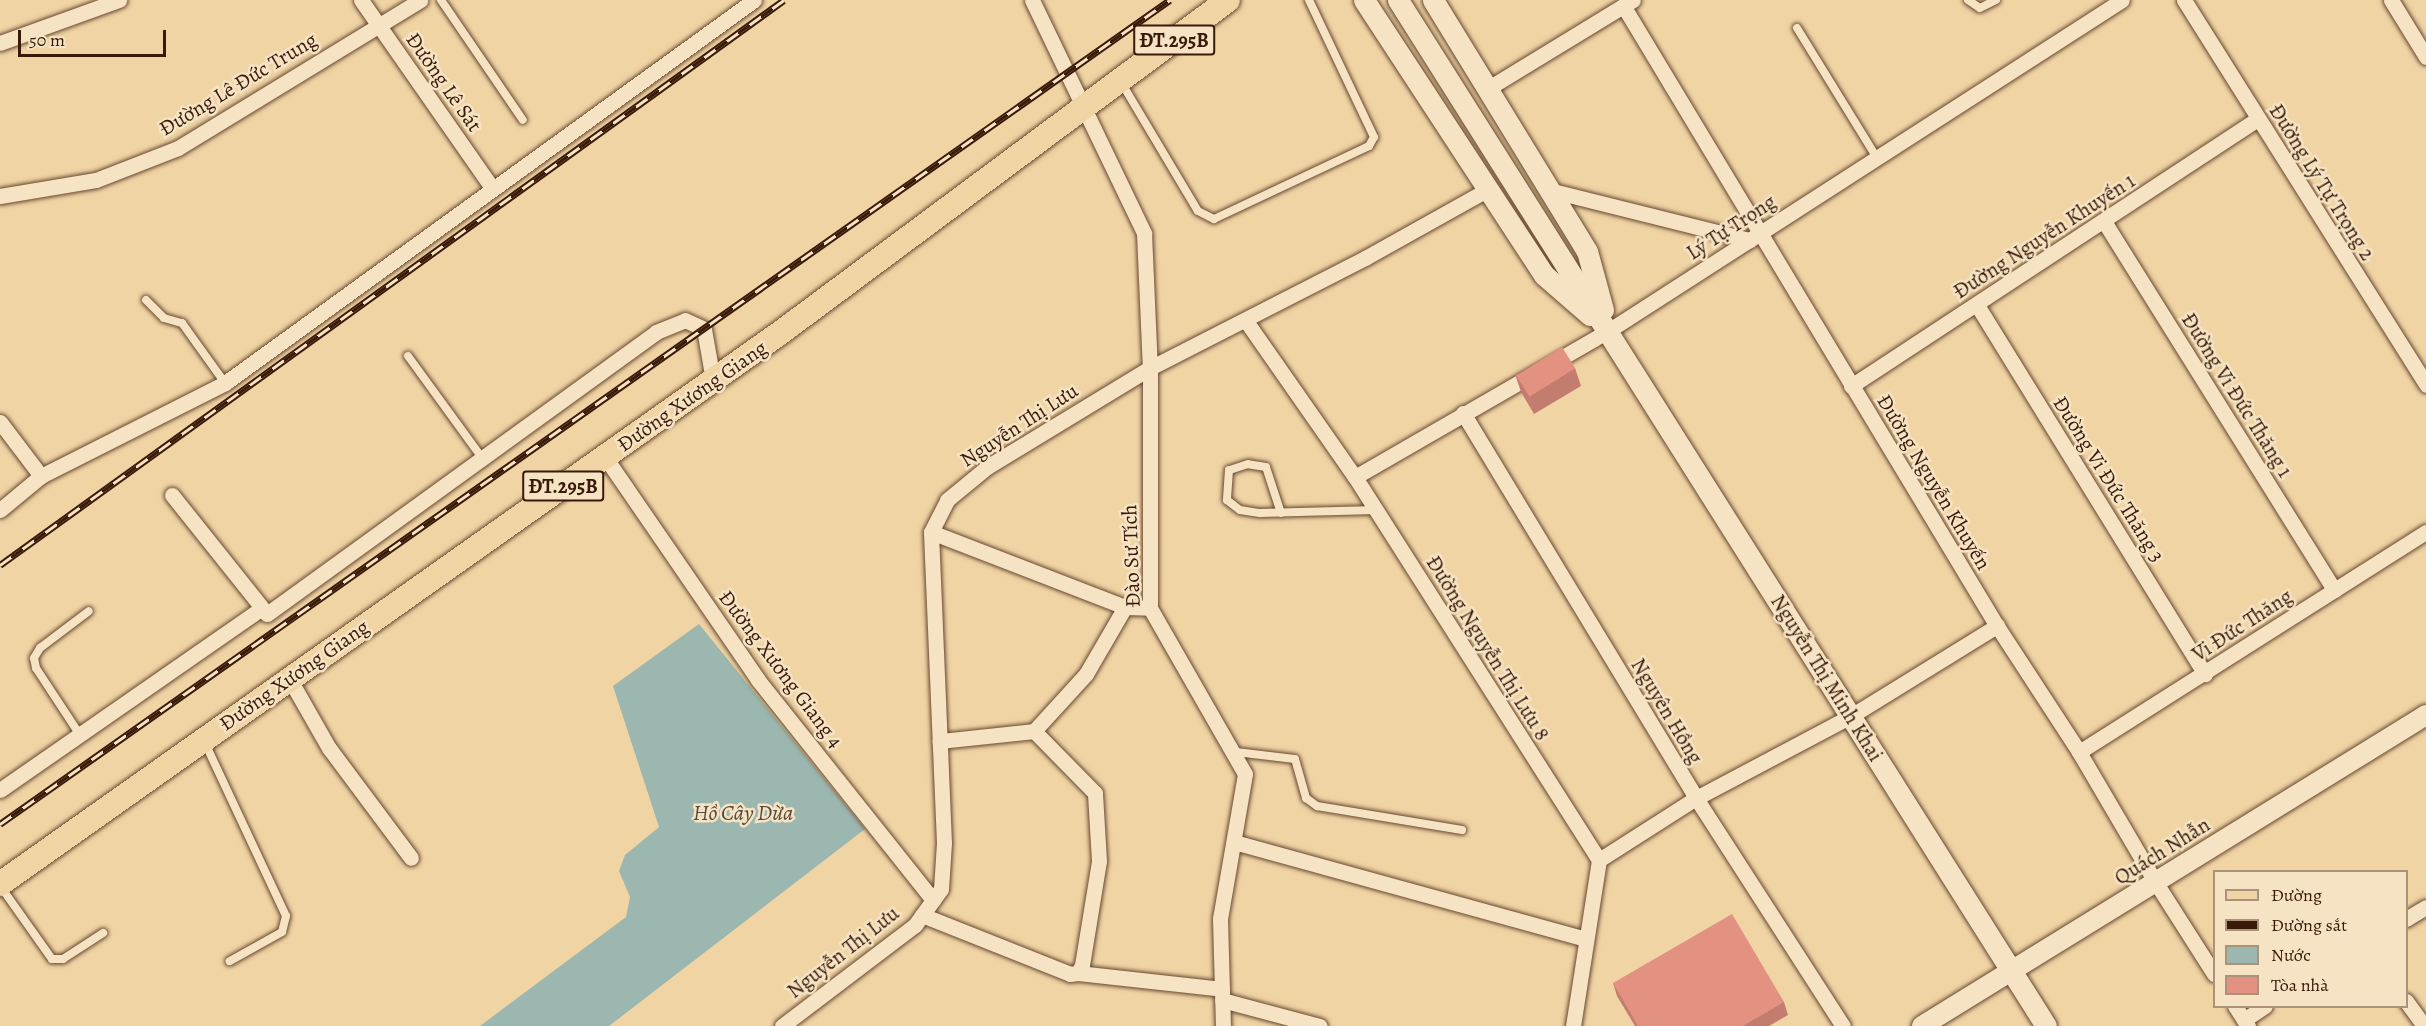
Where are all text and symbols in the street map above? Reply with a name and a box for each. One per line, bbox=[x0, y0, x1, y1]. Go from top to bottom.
scale bar bbox=[21, 18, 170, 56]
road number: ĐT.295B bbox=[1132, 23, 1216, 57]
street label: Đường Lê Đức Trung bbox=[154, 27, 322, 141]
text: 50 m bbox=[29, 28, 65, 52]
street label: Đường Lê Sát bbox=[401, 28, 487, 136]
street label: Đường Lý Tự Trọng 2 bbox=[2264, 99, 2380, 265]
street label: Đường Nguyễn Khuyến 1 bbox=[1949, 168, 2139, 304]
street label: Lý Tự Trọng bbox=[1682, 189, 1780, 265]
street label: Đường Vi Đức Thăng 1 bbox=[2176, 308, 2298, 482]
street label: Đường Xương Giang bbox=[612, 335, 772, 457]
street label: Nguyễn Thị Lưu bbox=[955, 378, 1083, 472]
street label: Đường Nguyễn Khuyến bbox=[1872, 390, 1996, 574]
street label: Đường Vi Đức Thăng 3 bbox=[2048, 391, 2170, 567]
road number: ĐT.295B bbox=[521, 469, 605, 503]
street label: Đào Sư Tích bbox=[1117, 504, 1145, 608]
street label: Đường Nguyễn Thị Lưu 8 bbox=[1421, 551, 1555, 745]
street label: Vi Đức Thăng bbox=[2187, 583, 2297, 667]
street label: Đường Xương Giang 4 bbox=[714, 585, 848, 753]
street label: Nguyễn Thị Minh Khai bbox=[1765, 590, 1889, 766]
street label: Đường Xương Giang bbox=[214, 614, 374, 736]
street label: Nguyên Hồng bbox=[1626, 654, 1708, 768]
water label: Hồ Cây Dừa bbox=[693, 801, 793, 827]
street label: Quách Nhẫn bbox=[2110, 812, 2214, 890]
legend bbox=[2213, 870, 2408, 1008]
text: Đường bbox=[2271, 883, 2322, 907]
street label: Nguyễn Thị Lưu bbox=[782, 900, 904, 1004]
text: Đường sắt bbox=[2271, 913, 2347, 937]
text: Nước bbox=[2271, 943, 2311, 967]
text: Tòa nhà bbox=[2271, 973, 2329, 997]

